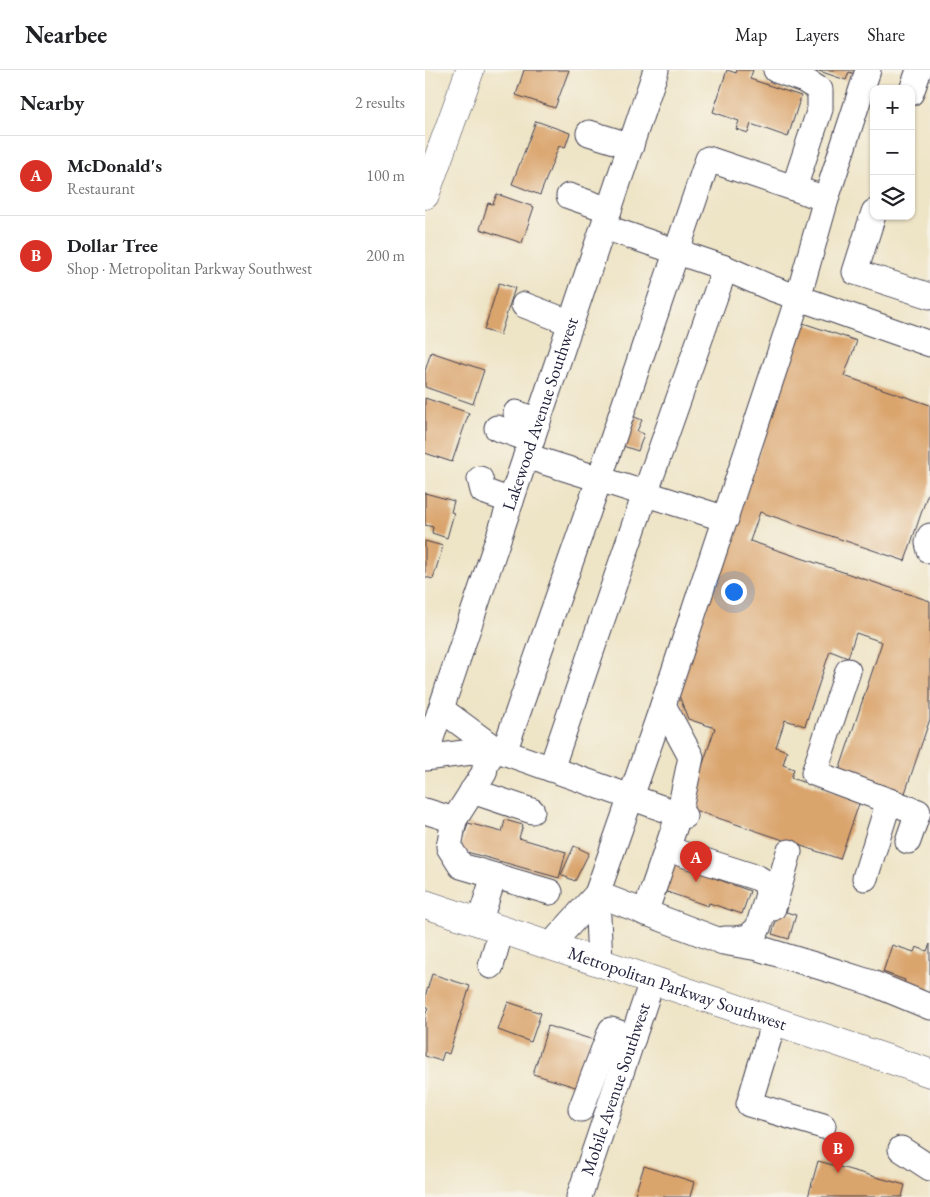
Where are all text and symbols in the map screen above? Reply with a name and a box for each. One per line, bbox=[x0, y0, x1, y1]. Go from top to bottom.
text: Nearbee bbox=[25, 19, 107, 50]
text: Map bbox=[735, 23, 767, 46]
text: Layers bbox=[795, 23, 839, 46]
text: Share bbox=[867, 23, 905, 46]
map controls bbox=[870, 85, 915, 220]
button: + bbox=[870, 85, 915, 130]
text: Nearby bbox=[20, 89, 84, 116]
text: 2 results bbox=[355, 92, 405, 113]
button: − bbox=[870, 130, 915, 175]
text: McDonald's bbox=[67, 153, 162, 178]
text: A bbox=[30, 165, 42, 186]
text: 100 m bbox=[366, 165, 405, 186]
button: layers bbox=[870, 175, 915, 220]
text: Restaurant bbox=[67, 178, 135, 199]
text: Dollar Tree bbox=[67, 233, 158, 258]
text: B bbox=[31, 245, 41, 266]
text: 200 m bbox=[366, 245, 405, 266]
text: Shop · Metropolitan Parkway Southwest bbox=[67, 258, 312, 279]
street label: Lakewood Avenue Southwest bbox=[496, 314, 583, 513]
your location bbox=[721, 579, 747, 605]
pin: A bbox=[680, 841, 712, 882]
street label: Metropolitan Parkway Southwest bbox=[565, 941, 790, 1035]
street label: Mobile Avenue Southwest bbox=[575, 999, 655, 1178]
pin: B bbox=[822, 1132, 854, 1173]

